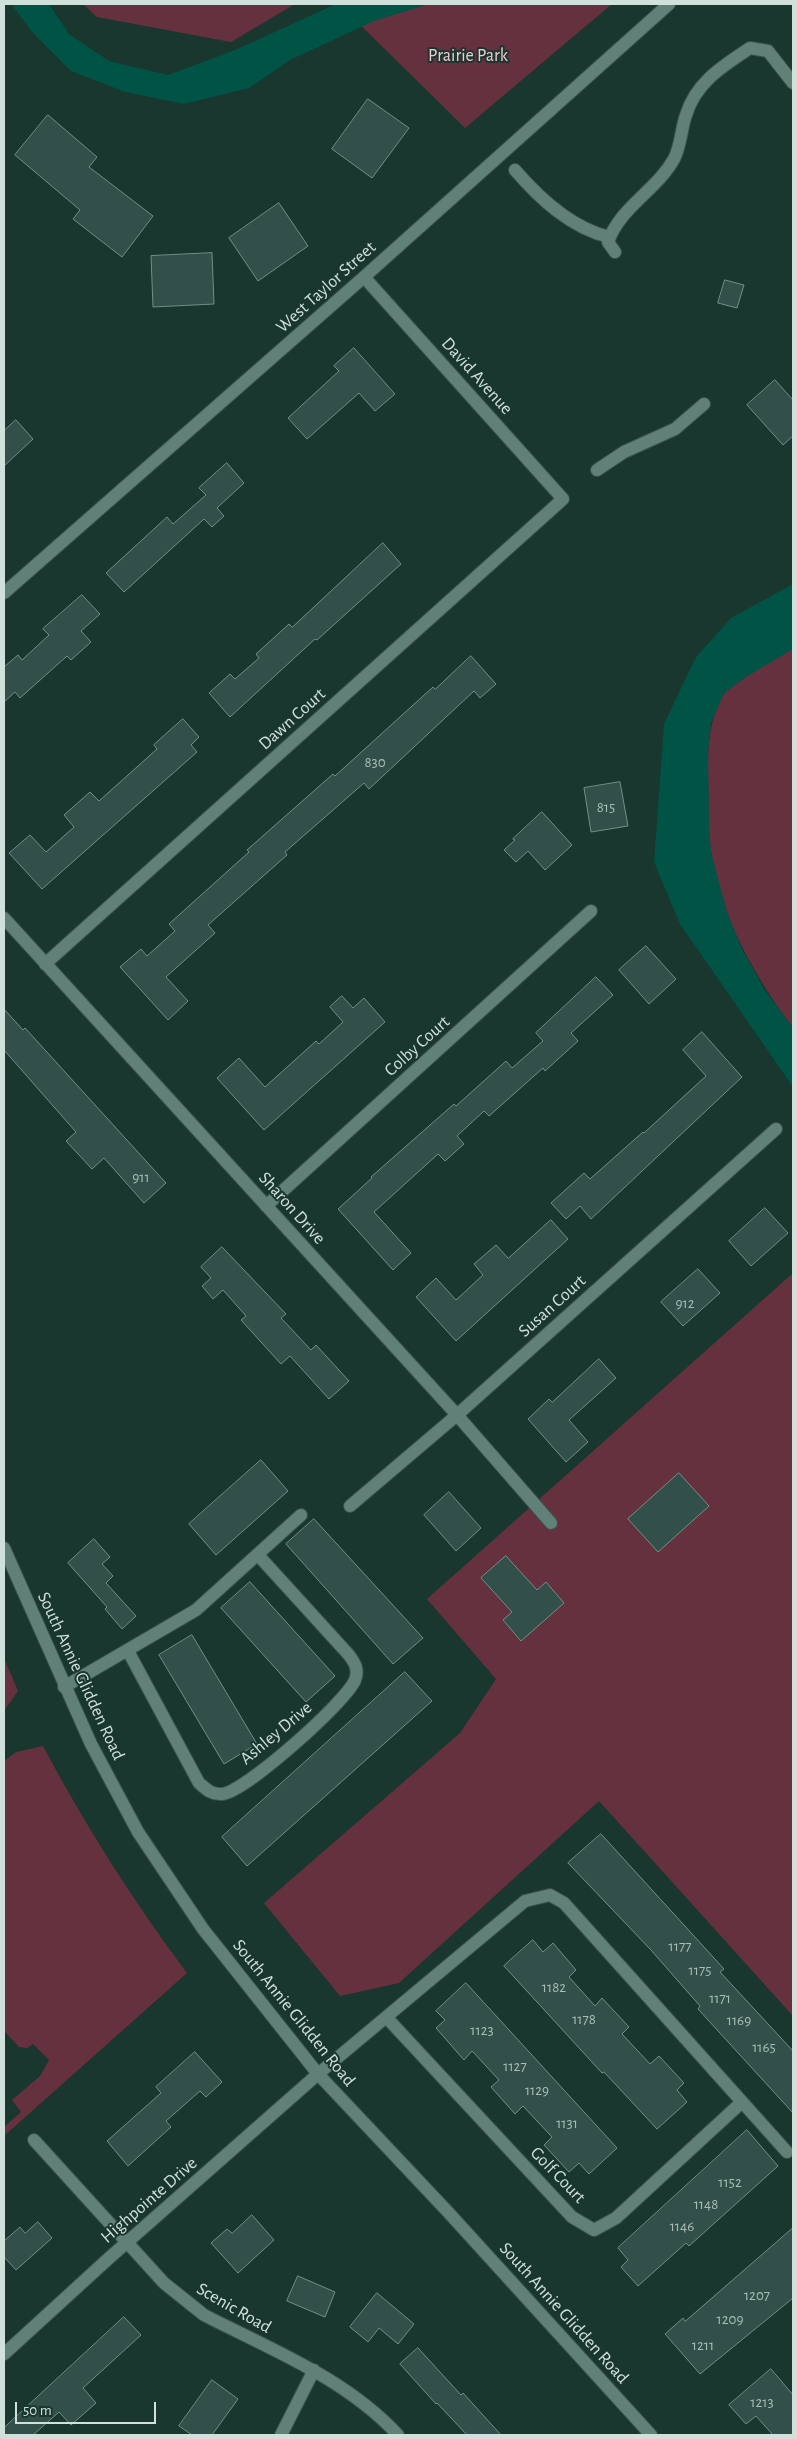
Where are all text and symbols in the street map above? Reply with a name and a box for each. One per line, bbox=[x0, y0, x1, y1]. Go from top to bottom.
park label: Prairie Park bbox=[428, 45, 508, 67]
street label: West Taylor Street bbox=[272, 237, 380, 337]
street label: David Avenue bbox=[437, 333, 517, 419]
street label: Dawn Court bbox=[254, 683, 330, 755]
house number: 830 bbox=[364, 753, 386, 771]
house number: 815 bbox=[597, 798, 615, 816]
street label: Colby Court bbox=[380, 1011, 454, 1081]
street label: Sharon Drive bbox=[254, 1167, 330, 1249]
house number: 911 bbox=[132, 1168, 150, 1186]
street label: Susan Court bbox=[514, 1270, 590, 1342]
house number: 912 bbox=[675, 1294, 695, 1312]
street label: South Annie Glidden Road bbox=[33, 1589, 129, 1763]
street label: Ashley Drive bbox=[236, 1697, 316, 1769]
street label: South Annie Glidden Road bbox=[228, 1935, 360, 2091]
house number: 1177 bbox=[669, 1937, 691, 1955]
house number: 1175 bbox=[689, 1961, 711, 1979]
house number: 1182 bbox=[542, 1978, 566, 1996]
house number: 1171 bbox=[709, 1989, 731, 2007]
house number: 1178 bbox=[572, 2010, 596, 2028]
house number: 1169 bbox=[727, 2011, 751, 2029]
house number: 1123 bbox=[470, 2021, 494, 2039]
house number: 1165 bbox=[752, 2038, 776, 2056]
house number: 1127 bbox=[503, 2057, 527, 2075]
house number: 1129 bbox=[525, 2081, 549, 2099]
house number: 1131 bbox=[556, 2114, 578, 2132]
street label: Golf Court bbox=[526, 2142, 590, 2208]
street label: Highpointe Drive bbox=[96, 2152, 202, 2248]
house number: 1152 bbox=[718, 2173, 742, 2191]
house number: 1148 bbox=[694, 2195, 718, 2213]
house number: 1146 bbox=[670, 2217, 694, 2235]
street label: South Annie Glidden Road bbox=[495, 2238, 633, 2388]
street label: Scenic Road bbox=[193, 2278, 275, 2338]
house number: 1207 bbox=[744, 2286, 770, 2304]
house number: 1209 bbox=[717, 2310, 743, 2328]
house number: 1211 bbox=[692, 2336, 714, 2354]
scale bar bbox=[18, 2392, 159, 2424]
house number: 1213 bbox=[750, 2393, 774, 2411]
text: 50 m bbox=[23, 2403, 52, 2418]

